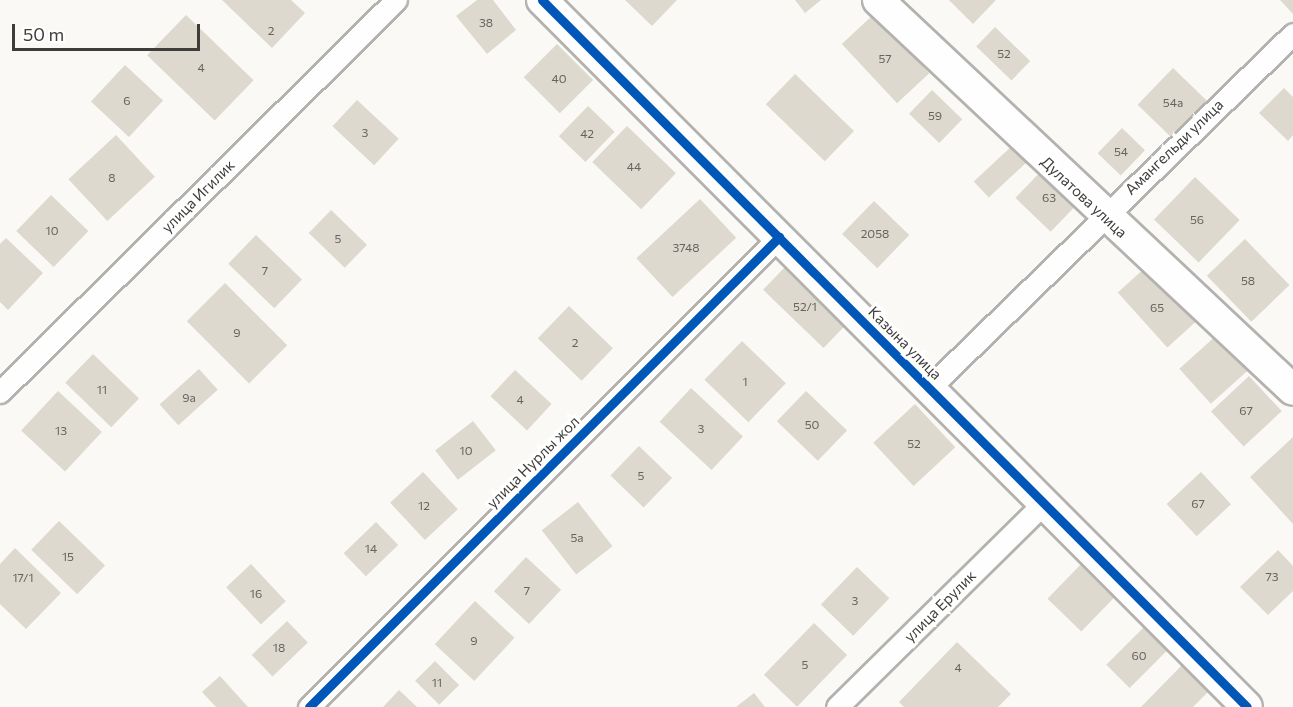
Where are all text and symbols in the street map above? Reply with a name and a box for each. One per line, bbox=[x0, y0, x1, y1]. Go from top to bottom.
scale bar bbox=[15, 12, 202, 50]
house number: 38 bbox=[479, 16, 493, 30]
text: 50 m bbox=[23, 23, 64, 45]
house number: 2 bbox=[268, 24, 274, 38]
house number: 52 bbox=[997, 47, 1011, 61]
house number: 57 bbox=[878, 52, 892, 66]
house number: 4 bbox=[197, 61, 205, 75]
house number: 40 bbox=[551, 72, 567, 86]
house number: 6 bbox=[123, 94, 131, 108]
street label: Амангельди улица bbox=[1121, 96, 1227, 198]
house number: 54а bbox=[1163, 96, 1183, 110]
house number: 59 bbox=[928, 109, 942, 123]
house number: 3 bbox=[362, 126, 368, 140]
house number: 42 bbox=[580, 127, 594, 141]
house number: 54 bbox=[1114, 145, 1128, 159]
street label: Дулатова улица bbox=[1037, 153, 1131, 241]
street label: улица Игилик bbox=[158, 156, 238, 236]
house number: 44 bbox=[627, 160, 641, 174]
house number: 8 bbox=[108, 171, 116, 185]
house number: 63 bbox=[1042, 191, 1056, 205]
house number: 56 bbox=[1190, 213, 1204, 227]
house number: 10 bbox=[46, 224, 58, 238]
house number: 2058 bbox=[861, 227, 889, 241]
house number: 5 bbox=[335, 232, 341, 246]
house number: 3748 bbox=[673, 241, 699, 255]
house number: 7 bbox=[262, 264, 268, 278]
house number: 58 bbox=[1241, 274, 1255, 288]
house number: 52/1 bbox=[793, 300, 817, 314]
house number: 65 bbox=[1150, 301, 1164, 315]
street label: Казына улица bbox=[865, 303, 945, 383]
house number: 9 bbox=[233, 326, 241, 340]
house number: 2 bbox=[572, 336, 578, 350]
house number: 1 bbox=[742, 375, 748, 389]
house number: 11 bbox=[97, 383, 107, 397]
house number: 9а bbox=[182, 391, 196, 405]
house number: 4 bbox=[516, 393, 524, 407]
house number: 67 bbox=[1239, 404, 1253, 418]
street label: улица Нурлы жол bbox=[483, 412, 583, 512]
house number: 50 bbox=[805, 418, 819, 432]
house number: 3 bbox=[698, 422, 704, 436]
house number: 13 bbox=[55, 424, 67, 438]
house number: 52 bbox=[907, 437, 921, 451]
house number: 10 bbox=[460, 444, 472, 458]
house number: 5 bbox=[638, 469, 644, 483]
house number: 67 bbox=[1191, 497, 1205, 511]
house number: 12 bbox=[418, 499, 430, 513]
house number: 5а bbox=[570, 531, 584, 545]
house number: 14 bbox=[365, 542, 377, 556]
house number: 15 bbox=[62, 550, 74, 564]
street label: улица Ерулик bbox=[900, 566, 980, 646]
house number: 73 bbox=[1265, 570, 1279, 584]
house number: 17/1 bbox=[12, 571, 34, 585]
house number: 7 bbox=[524, 584, 530, 598]
house number: 16 bbox=[250, 587, 262, 601]
house number: 3 bbox=[852, 594, 858, 608]
house number: 9 bbox=[470, 634, 478, 648]
house number: 18 bbox=[273, 641, 285, 655]
house number: 60 bbox=[1131, 649, 1147, 663]
house number: 5 bbox=[802, 658, 808, 672]
house number: 4 bbox=[954, 661, 962, 675]
house number: 11 bbox=[432, 676, 442, 690]

